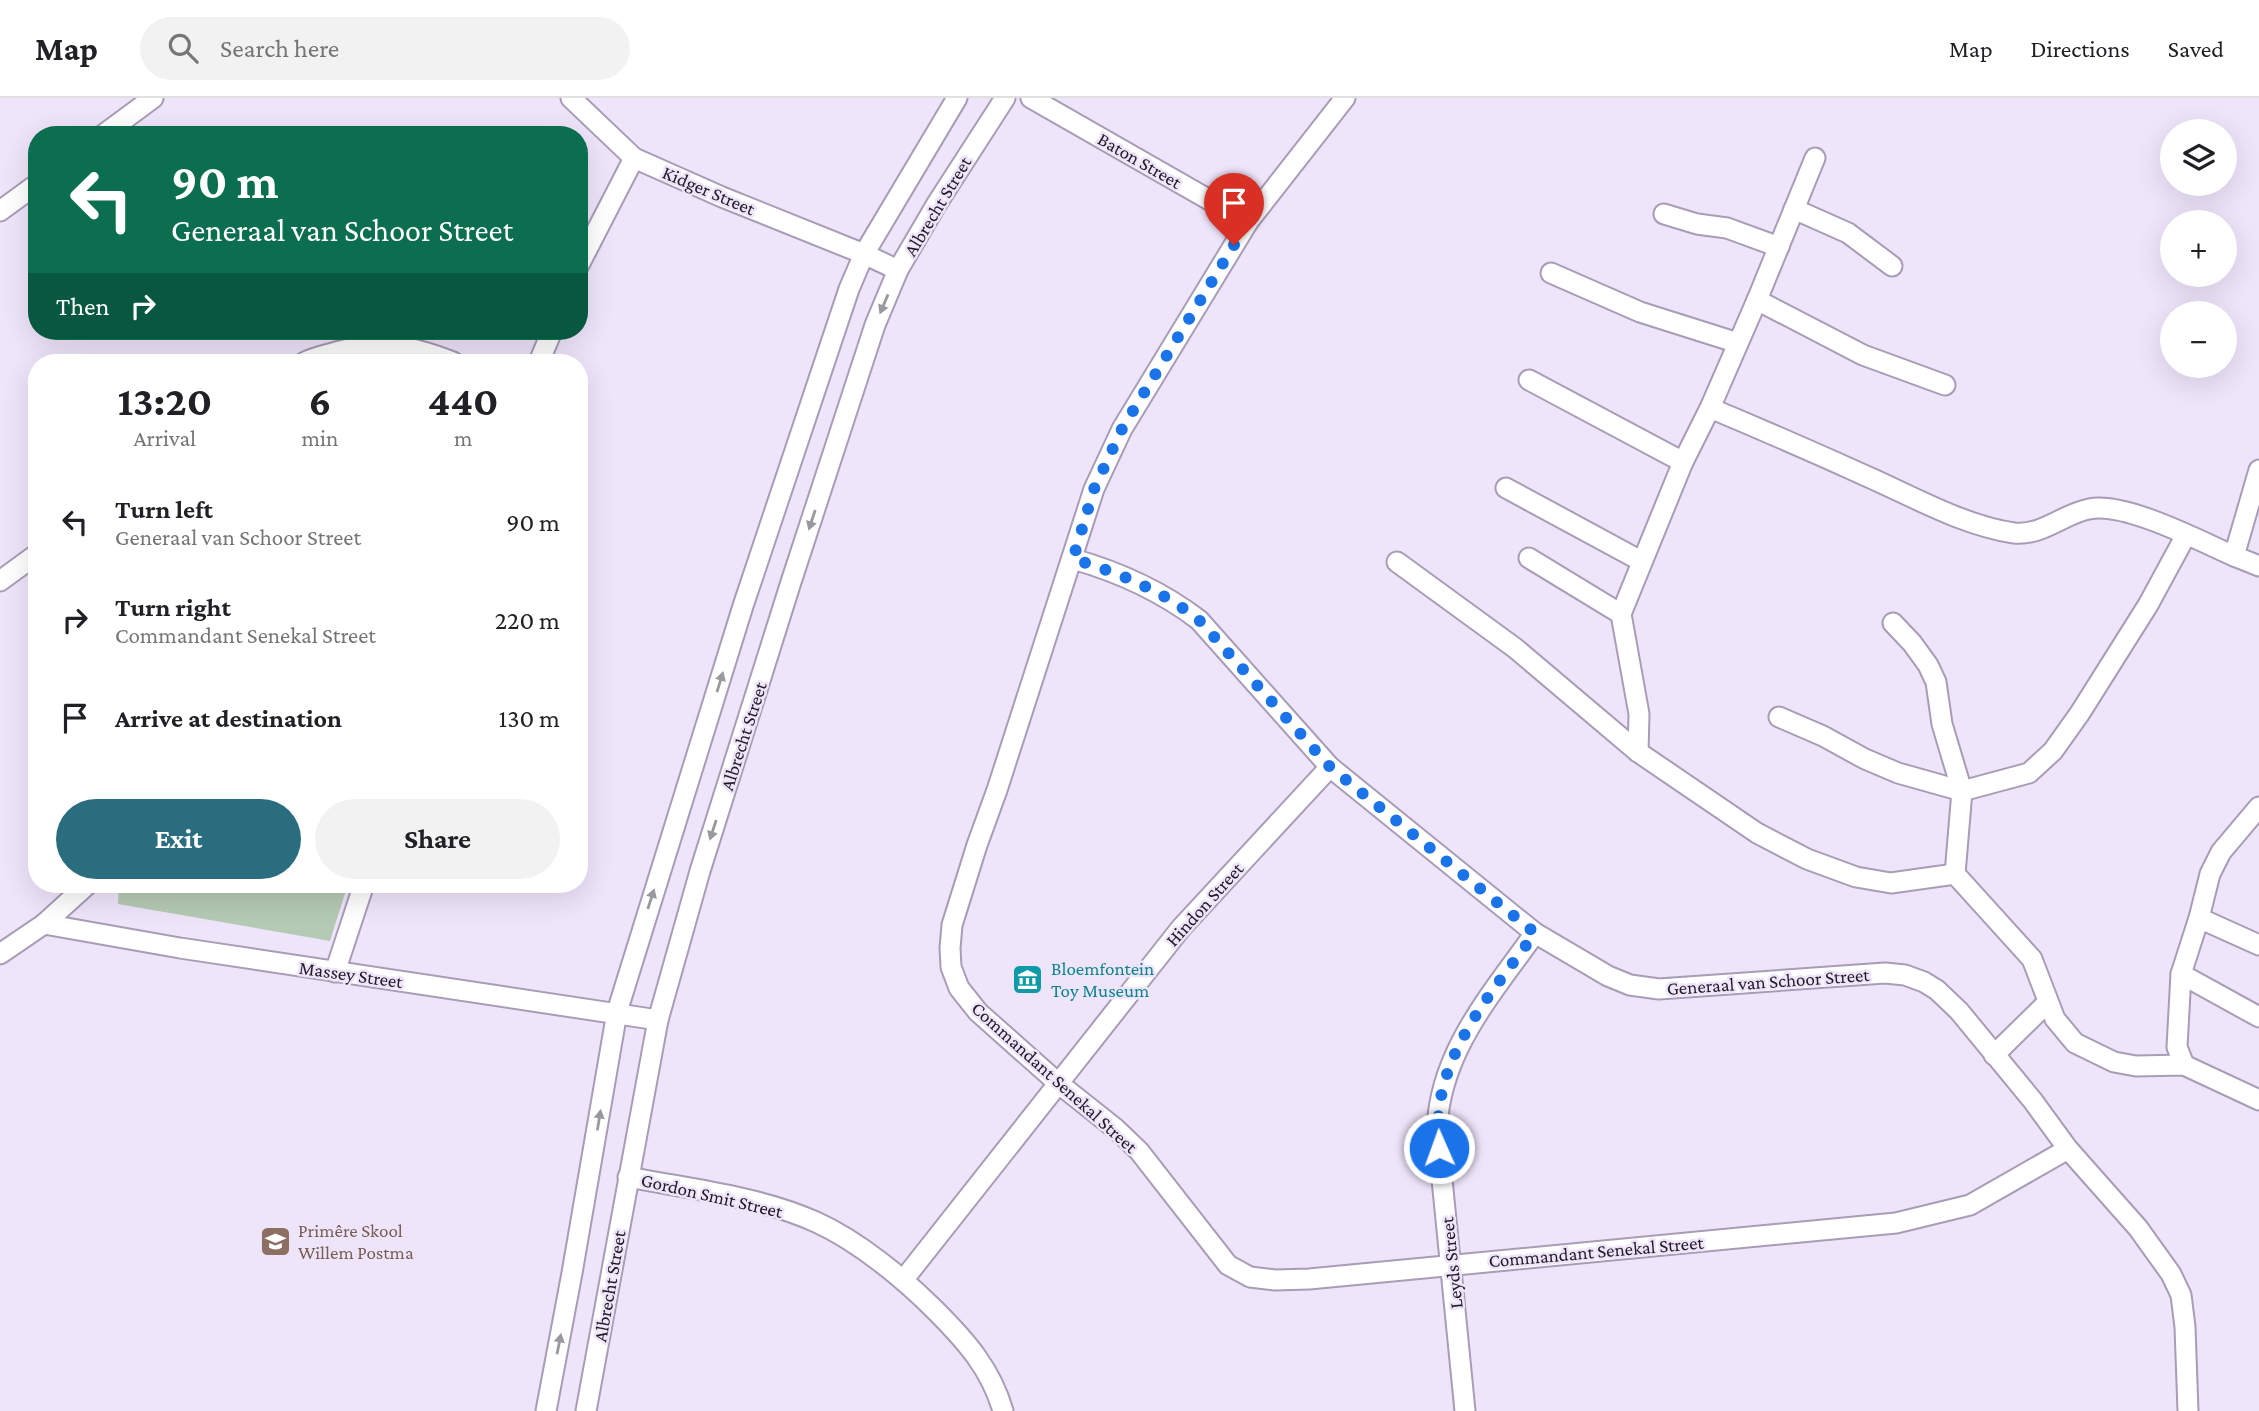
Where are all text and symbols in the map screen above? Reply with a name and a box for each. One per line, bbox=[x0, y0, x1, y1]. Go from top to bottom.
search box bbox=[140, 17, 630, 80]
icon: search bbox=[164, 29, 202, 67]
text: Map bbox=[35, 30, 98, 67]
text: Search here bbox=[220, 34, 339, 63]
text: Map bbox=[1949, 35, 1993, 62]
text: Directions bbox=[2031, 35, 2130, 62]
text: Saved bbox=[2168, 35, 2224, 62]
map controls bbox=[2160, 119, 2237, 378]
button: layers bbox=[2160, 119, 2237, 196]
street label: Baton Street bbox=[1094, 128, 1186, 193]
street label: Albrecht Street bbox=[899, 152, 976, 260]
icon: left bbox=[56, 154, 147, 245]
text: 90 m bbox=[171, 154, 278, 209]
street label: Kidger Street bbox=[660, 162, 759, 220]
pin bbox=[1204, 173, 1264, 245]
icon: arrive bbox=[1215, 184, 1253, 222]
button: + bbox=[2160, 210, 2237, 287]
text: Generaal van Schoor Street bbox=[171, 212, 513, 248]
icon: right bbox=[124, 287, 162, 325]
text: Then bbox=[56, 292, 110, 321]
one-way arrow bbox=[878, 294, 889, 315]
button: − bbox=[2160, 301, 2237, 378]
text: 13:20 bbox=[117, 377, 212, 424]
text: 6 bbox=[309, 377, 331, 424]
text: 440 bbox=[428, 377, 499, 424]
text: Arrival bbox=[134, 425, 196, 451]
text: min bbox=[302, 425, 338, 451]
text: m bbox=[454, 425, 472, 451]
text: Turn left bbox=[115, 495, 213, 524]
icon: left bbox=[56, 503, 94, 541]
text: 90 m bbox=[506, 508, 560, 537]
one-way arrow bbox=[806, 510, 816, 531]
text: Generaal van Schoor Street bbox=[115, 524, 361, 550]
text: Turn right bbox=[115, 593, 231, 622]
icon: right bbox=[56, 601, 94, 639]
text: 220 m bbox=[495, 606, 560, 635]
text: Commandant Senekal Street bbox=[115, 622, 376, 648]
one-way arrow bbox=[715, 671, 725, 692]
street label: Albrecht Street bbox=[716, 679, 771, 793]
icon: arrive bbox=[56, 699, 94, 737]
text: Arrive at destination bbox=[115, 704, 342, 733]
text: 130 m bbox=[499, 704, 560, 733]
button: Exit bbox=[56, 799, 301, 879]
button: Share bbox=[315, 799, 560, 879]
one-way arrow bbox=[708, 820, 718, 841]
street label: Hindon Street bbox=[1161, 858, 1248, 951]
one-way arrow bbox=[646, 888, 657, 909]
street label: Massey Street bbox=[298, 957, 405, 992]
place label: Bloemfontein Toy Museum bbox=[1051, 958, 1154, 1001]
museum icon: Bloemfontein Toy Museum bbox=[1011, 962, 1045, 996]
street label: Generaal van Schoor Street bbox=[1666, 964, 1871, 999]
street label: Commandant Senekal Street bbox=[968, 997, 1142, 1158]
one-way arrow bbox=[594, 1109, 605, 1131]
position arrow bbox=[1402, 1111, 1476, 1185]
street label: Gordon Smit Street bbox=[639, 1169, 785, 1222]
street label: Leyds Street bbox=[1436, 1215, 1467, 1310]
place label: Primêre Skool Willem Postma bbox=[298, 1220, 414, 1263]
school or university icon: Primêre Skool Willem Postma bbox=[258, 1224, 292, 1258]
street label: Albrecht Street bbox=[589, 1228, 630, 1343]
street label: Commandant Senekal Street bbox=[1488, 1232, 1705, 1271]
one-way arrow bbox=[554, 1333, 565, 1355]

